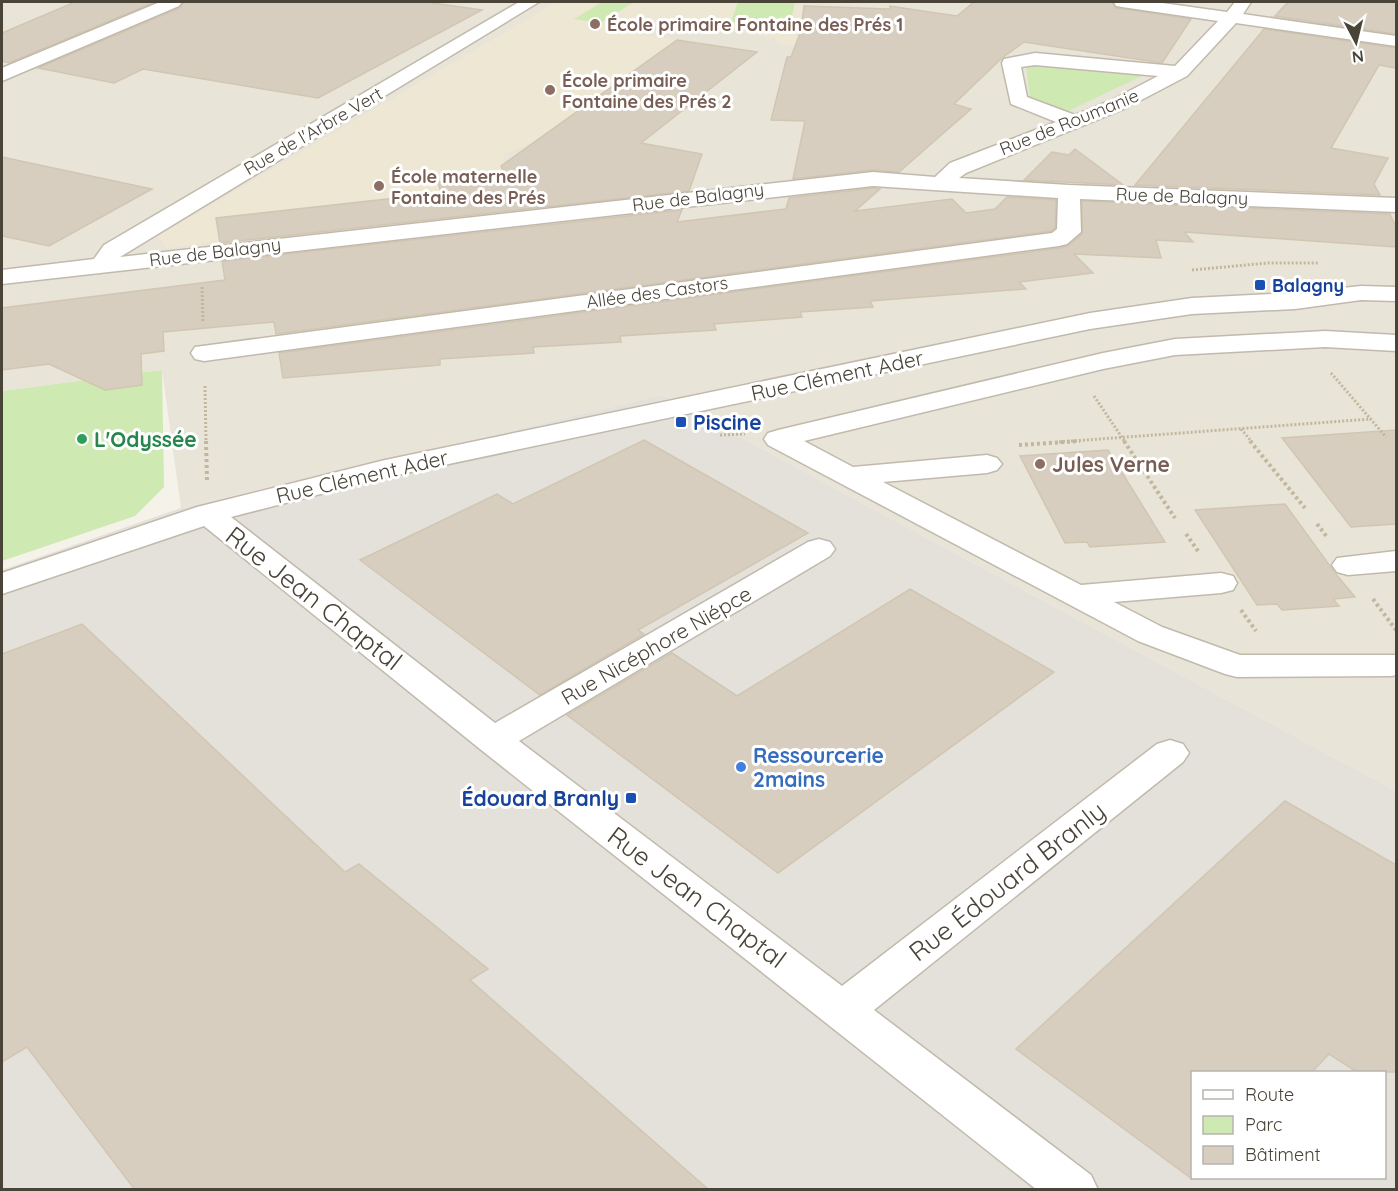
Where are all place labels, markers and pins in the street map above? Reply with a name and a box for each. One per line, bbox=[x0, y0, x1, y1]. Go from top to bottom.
place label: École primaire Fontaine des Prés 1 bbox=[607, 13, 903, 36]
marker: École primaire Fontaine des Prés 1 bbox=[588, 17, 602, 31]
place label: École primaire Fontaine des Prés 2 bbox=[562, 69, 732, 113]
marker: École primaire Fontaine des Prés 2 bbox=[543, 83, 557, 97]
place label: École maternelle Fontaine des Prés bbox=[391, 165, 546, 209]
marker: École maternelle Fontaine des Prés bbox=[372, 179, 386, 193]
place label: Balagny bbox=[1272, 274, 1344, 297]
marker: Balagny bbox=[1253, 278, 1267, 292]
place label: Piscine bbox=[693, 409, 762, 435]
marker: Piscine bbox=[674, 415, 688, 429]
place label: L'Odyssée bbox=[94, 426, 197, 452]
marker: L'Odyssée bbox=[75, 432, 89, 446]
place label: Jules Verne bbox=[1052, 451, 1170, 477]
marker: Jules Verne bbox=[1033, 457, 1047, 471]
place label: Ressourcerie 2mains bbox=[753, 742, 884, 792]
marker: Ressourcerie 2mains bbox=[734, 760, 748, 774]
place label: Édouard Branly bbox=[461, 785, 619, 811]
marker: Édouard Branly bbox=[624, 791, 638, 805]

